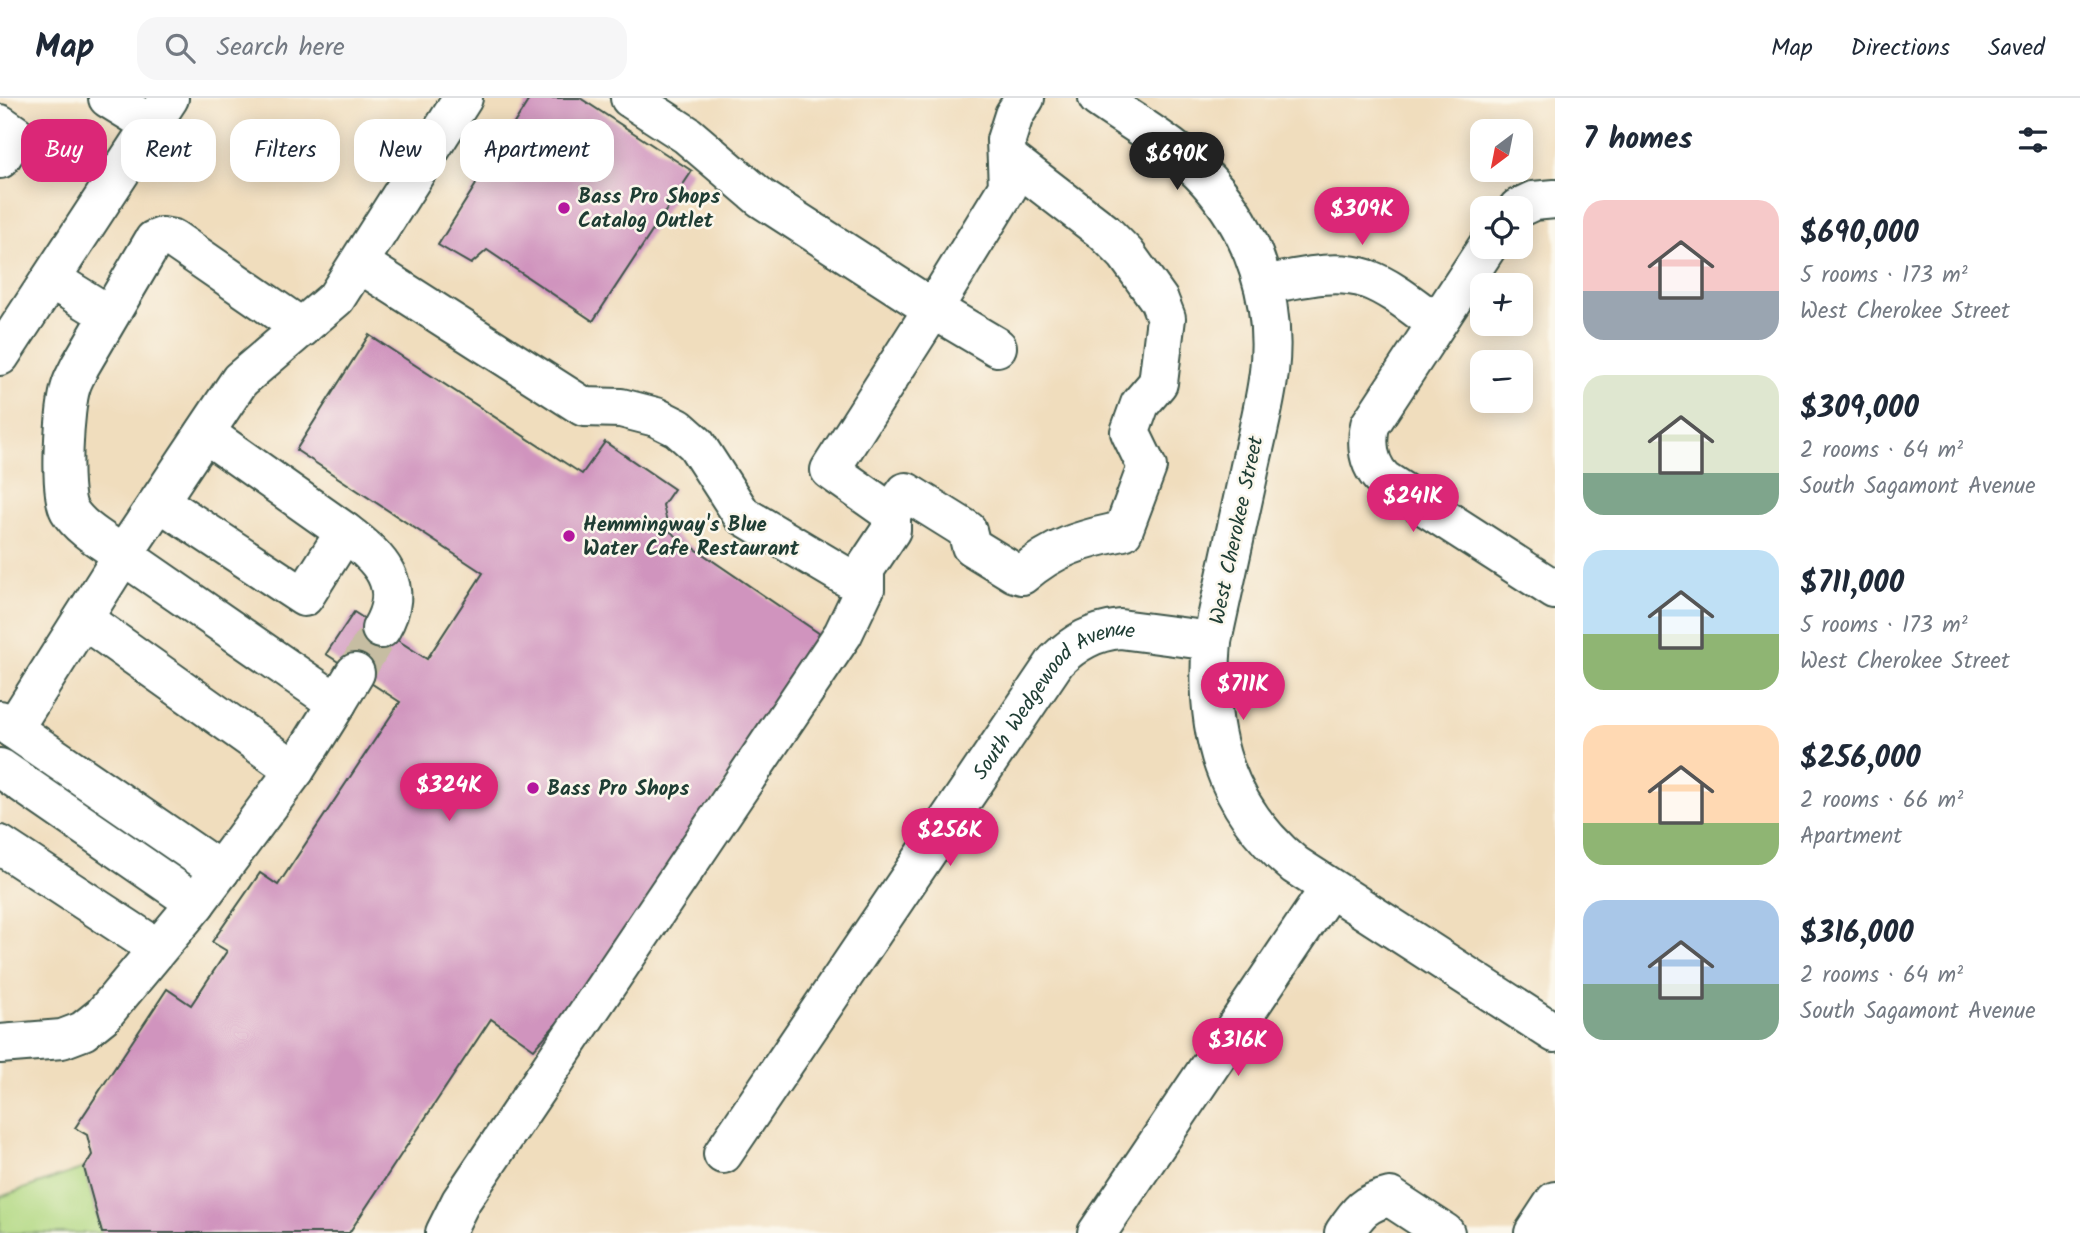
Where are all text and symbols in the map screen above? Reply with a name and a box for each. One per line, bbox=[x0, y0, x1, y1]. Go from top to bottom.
search box bbox=[137, 17, 627, 80]
text: Map bbox=[35, 22, 95, 75]
text: Search here bbox=[217, 27, 345, 69]
icon: search bbox=[161, 29, 199, 67]
text: Map bbox=[1771, 29, 1813, 68]
text: Directions bbox=[1851, 29, 1950, 68]
text: Saved bbox=[1988, 29, 2045, 68]
text: 7 homes bbox=[1583, 116, 1693, 164]
chip: Buy bbox=[21, 119, 107, 182]
chip: Rent bbox=[121, 119, 216, 182]
chip: Filters bbox=[230, 119, 340, 182]
chip: New bbox=[354, 119, 446, 182]
chip: Apartment bbox=[460, 119, 614, 182]
north arrow bbox=[1470, 119, 1533, 182]
map controls bbox=[1470, 119, 1533, 413]
icon: filters bbox=[2014, 121, 2052, 159]
pin: $690K bbox=[1128, 132, 1226, 192]
text: $690K bbox=[1145, 137, 1209, 173]
place label: Bass Pro Shops Catalog Outlet bbox=[578, 181, 721, 238]
pin: $309K bbox=[1313, 188, 1411, 247]
text: $309K bbox=[1330, 192, 1394, 228]
button: locate bbox=[1470, 196, 1533, 259]
marker: Bass Pro Shops Catalog Outlet bbox=[556, 200, 572, 216]
text: $690,000 bbox=[1800, 210, 1919, 258]
icon: home bbox=[1639, 228, 1723, 312]
text: 5 rooms · 173 m² bbox=[1800, 258, 1968, 294]
button: + bbox=[1470, 273, 1533, 336]
text: West Cherokee Street bbox=[1800, 294, 2010, 330]
button: − bbox=[1470, 350, 1533, 413]
text: $309,000 bbox=[1800, 385, 1919, 433]
icon: home bbox=[1639, 403, 1723, 487]
street label: West Cherokee Street bbox=[1201, 432, 1274, 627]
text: 2 rooms · 64 m² bbox=[1800, 433, 1963, 469]
text: South Sagamont Avenue bbox=[1800, 469, 2036, 505]
pin: $241K bbox=[1364, 474, 1462, 534]
text: $241K bbox=[1383, 479, 1443, 515]
place label: Hemmingway's Blue Water Cafe Restaurant bbox=[583, 509, 800, 566]
marker: Hemmingway's Blue Water Cafe Restaurant bbox=[561, 528, 577, 544]
text: $711,000 bbox=[1800, 560, 1904, 608]
icon: home bbox=[1639, 578, 1723, 662]
text: 5 rooms · 173 m² bbox=[1800, 608, 1968, 644]
street label: South Wedgewood Avenue bbox=[965, 614, 1138, 787]
text: West Cherokee Street bbox=[1800, 644, 2010, 680]
pin: $711K bbox=[1194, 662, 1292, 722]
text: $711K bbox=[1217, 667, 1269, 703]
text: $256,000 bbox=[1800, 735, 1921, 783]
icon: home bbox=[1639, 753, 1723, 837]
pin: $324K bbox=[400, 764, 498, 823]
text: $324K bbox=[416, 768, 482, 804]
place label: Bass Pro Shops bbox=[547, 773, 690, 806]
marker: Bass Pro Shops bbox=[525, 780, 541, 796]
text: 2 rooms · 66 m² bbox=[1800, 783, 1963, 819]
pin: $256K bbox=[901, 808, 999, 868]
text: $256K bbox=[918, 813, 982, 849]
text: Apartment bbox=[1800, 819, 1902, 855]
text: $316,000 bbox=[1800, 910, 1914, 958]
icon: home bbox=[1639, 928, 1723, 1012]
text: 2 rooms · 64 m² bbox=[1800, 958, 1963, 994]
text: South Sagamont Avenue bbox=[1800, 994, 2036, 1030]
pin: $316K bbox=[1189, 1018, 1287, 1078]
text: $316K bbox=[1208, 1023, 1268, 1059]

